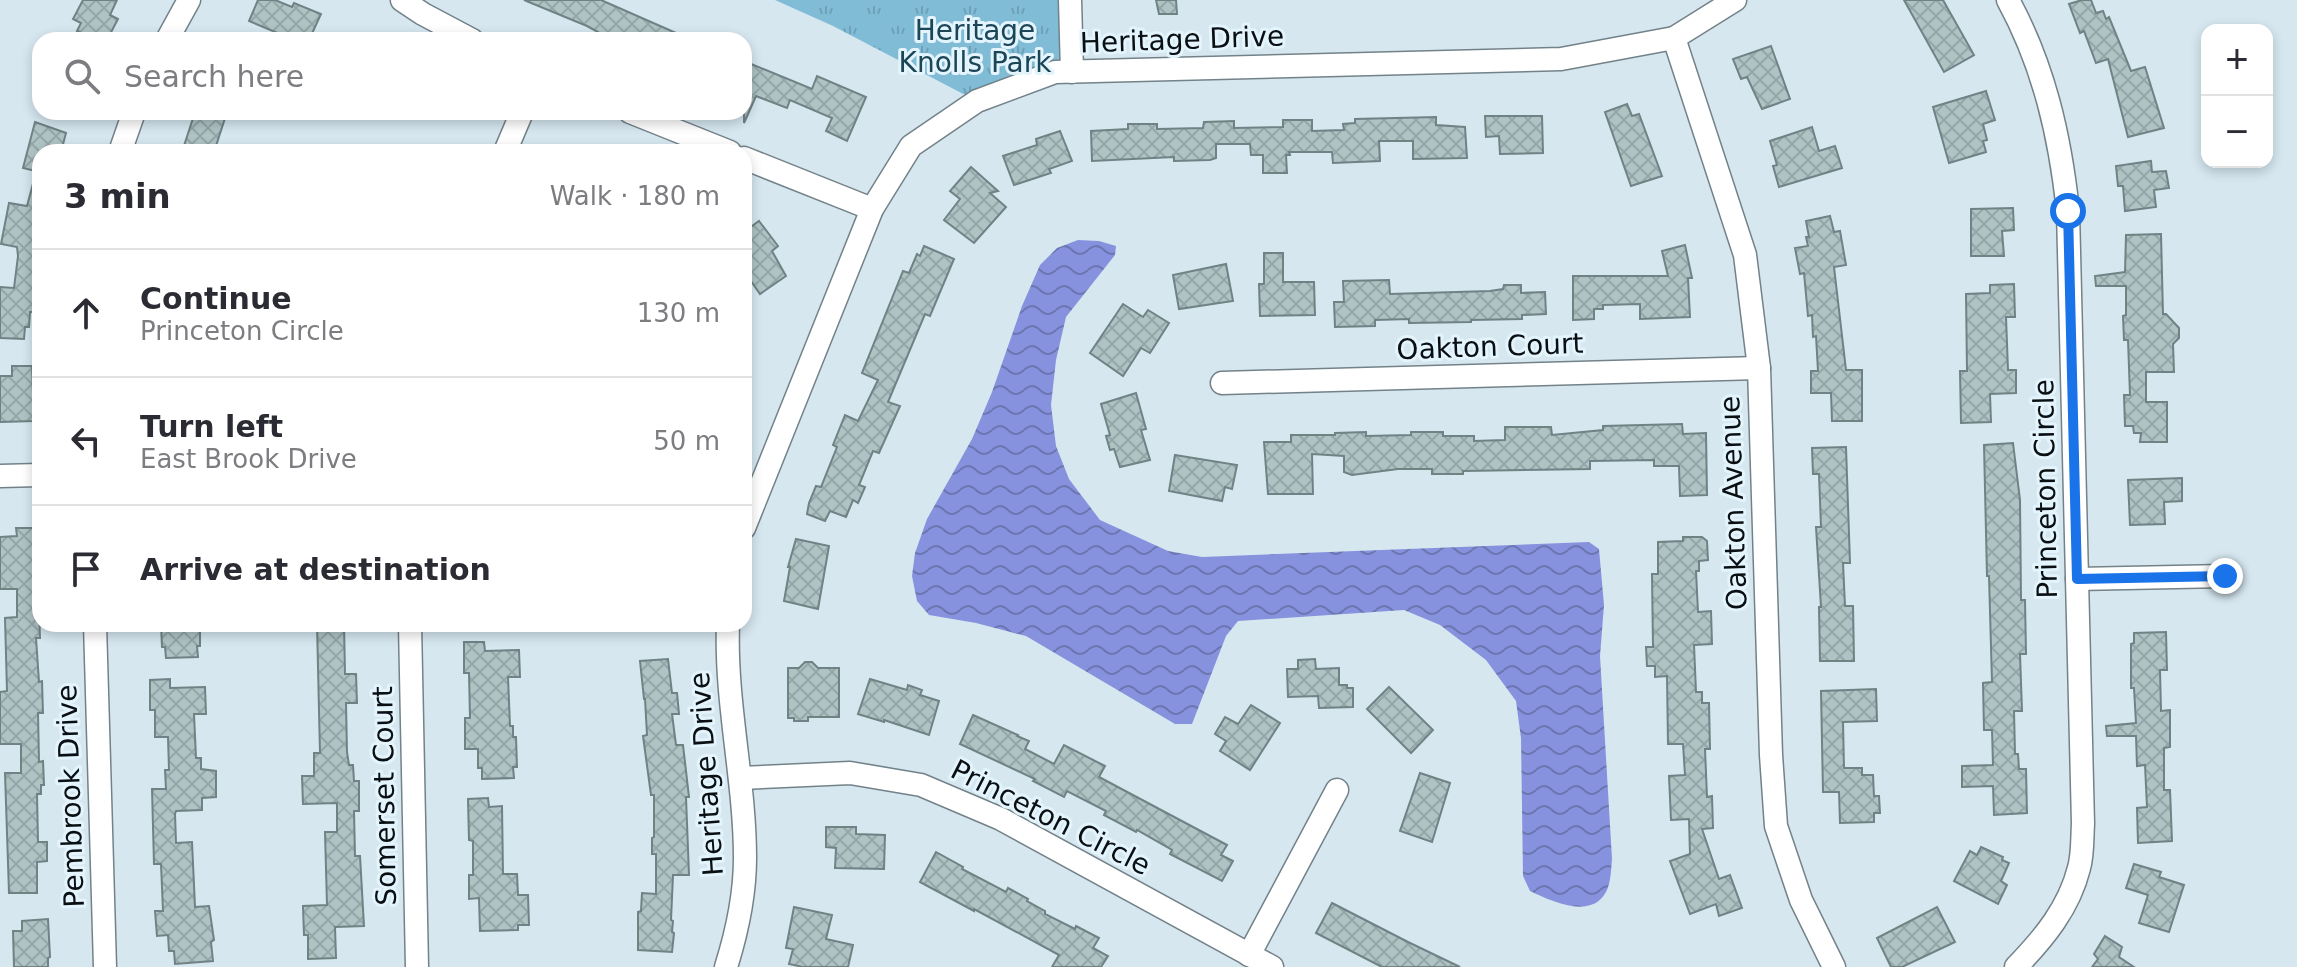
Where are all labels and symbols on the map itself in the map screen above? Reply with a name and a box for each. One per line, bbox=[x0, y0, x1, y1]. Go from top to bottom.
park label: Heritage Knolls Park bbox=[899, 14, 1052, 79]
street label: Heritage Drive bbox=[1079, 19, 1285, 60]
route start bbox=[2050, 193, 2086, 229]
street label: Oakton Court bbox=[1396, 327, 1584, 366]
street label: Princeton Circle bbox=[2027, 379, 2064, 599]
street label: Oakton Avenue bbox=[1713, 395, 1754, 611]
route end bbox=[2207, 558, 2243, 594]
street label: Heritage Drive bbox=[683, 671, 730, 877]
street label: Pembrook Drive bbox=[50, 684, 91, 908]
street label: Somerset Court bbox=[366, 686, 403, 906]
street label: Princeton Circle bbox=[946, 753, 1156, 882]

